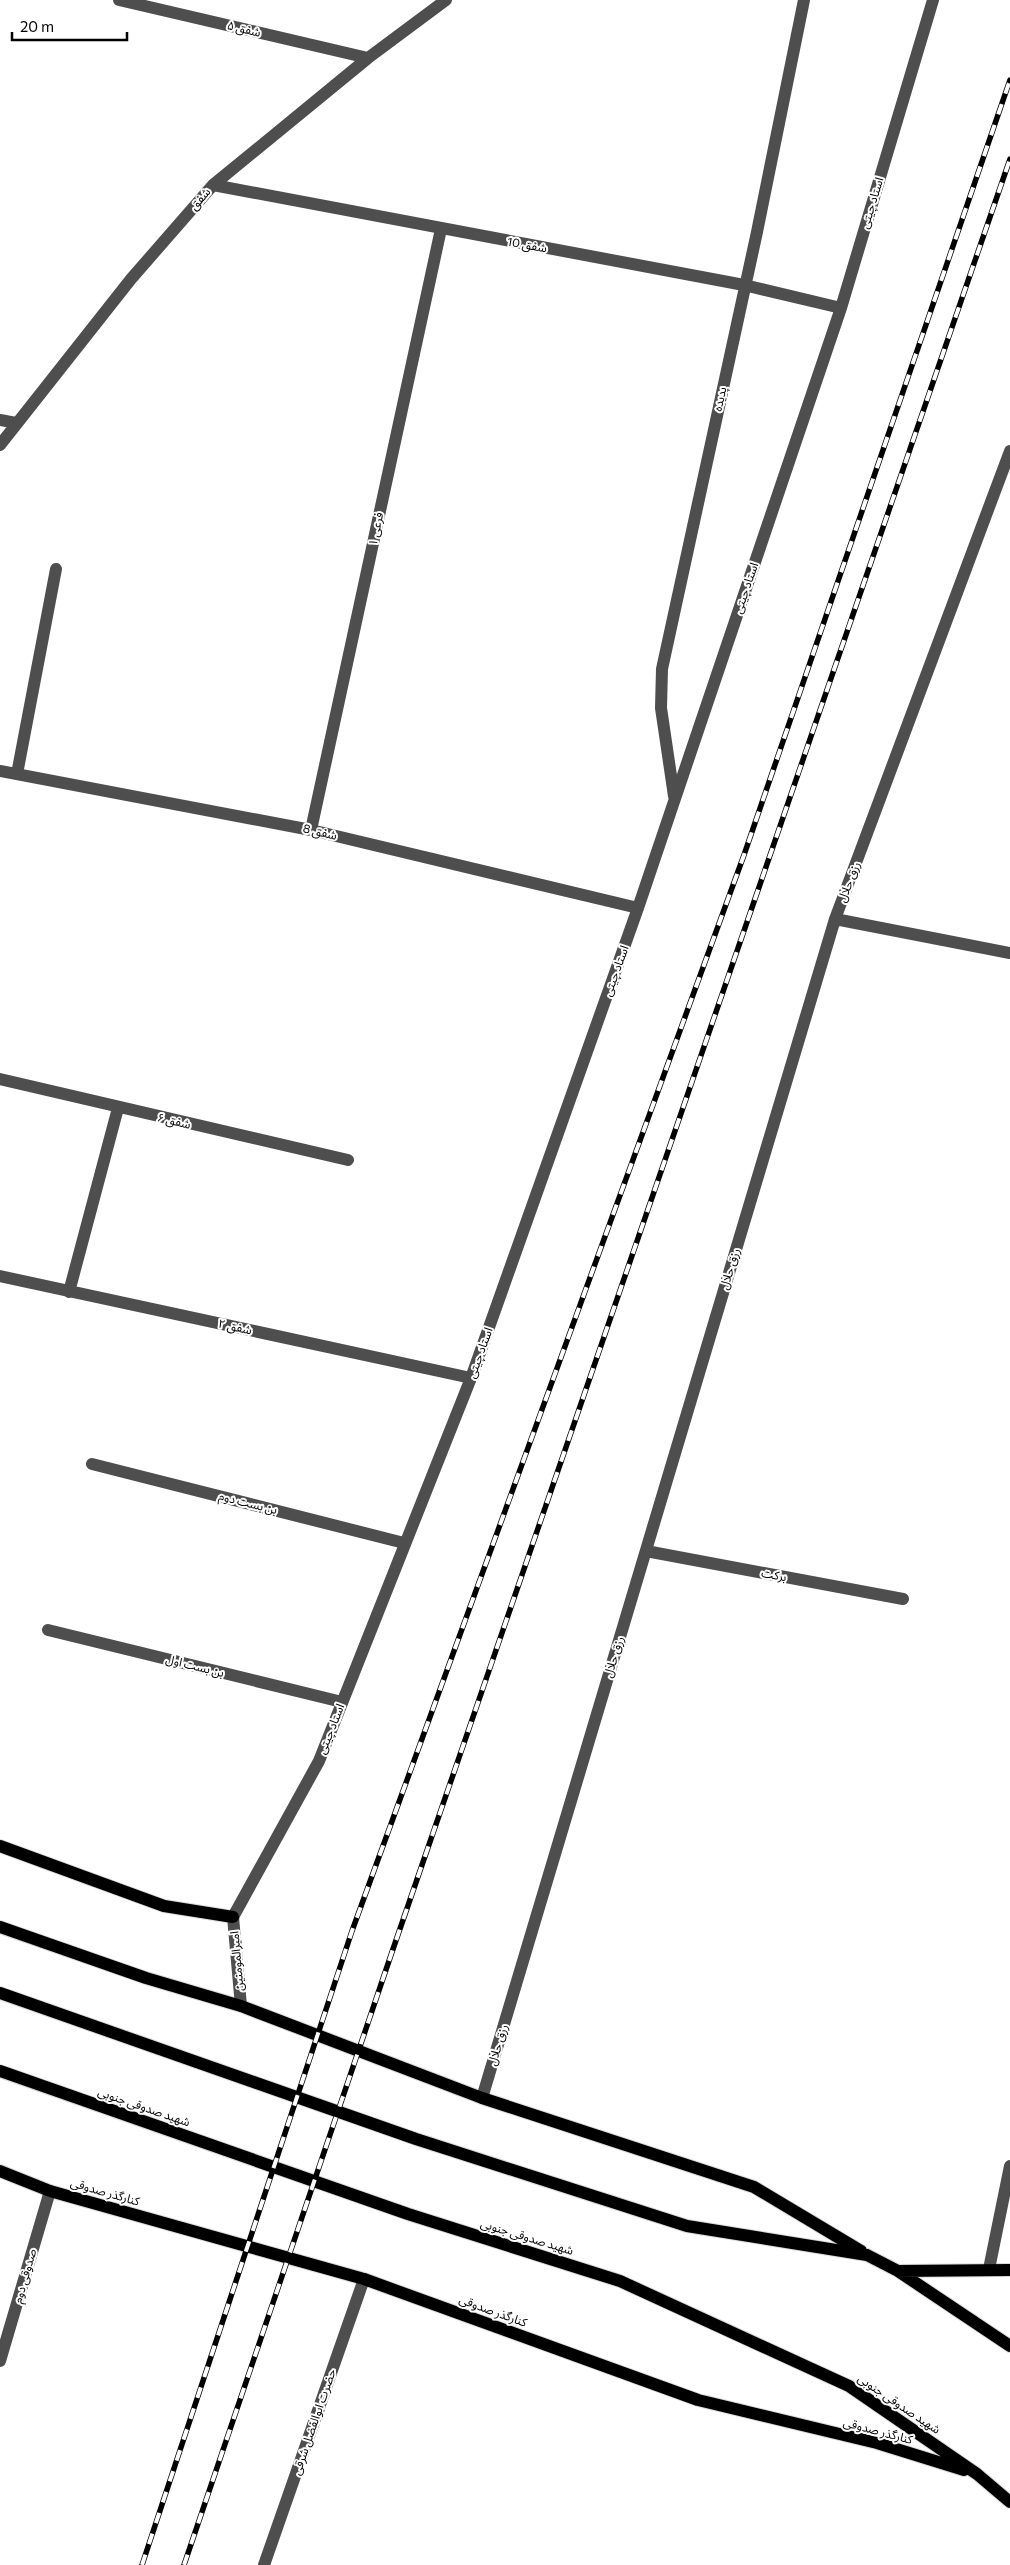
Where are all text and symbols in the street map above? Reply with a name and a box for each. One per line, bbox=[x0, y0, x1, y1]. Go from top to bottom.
scale bar bbox=[12, 10, 128, 42]
text: 20 m bbox=[20, 17, 54, 35]
street label: شفق ۵ bbox=[226, 17, 262, 41]
street label: استاد چیتی bbox=[857, 175, 887, 231]
street label: شفق bbox=[186, 184, 214, 214]
street label: شفق 10 bbox=[506, 234, 548, 256]
street label: پدیده bbox=[710, 385, 731, 413]
street label: فرعی ۱ bbox=[365, 511, 386, 547]
street label: استاد چیتی bbox=[730, 560, 762, 616]
street label: شفق 8 bbox=[301, 820, 339, 844]
street label: رزق حلال bbox=[834, 859, 863, 904]
street label: استاد چیتی bbox=[599, 943, 633, 999]
street label: شفق ۶ bbox=[156, 1109, 192, 1133]
street label: رزق حلال bbox=[716, 1246, 743, 1291]
street label: شفق ۲ bbox=[217, 1316, 253, 1338]
street label: استاد چیتی bbox=[463, 1325, 497, 1381]
street label: بن بست دوم bbox=[217, 1488, 279, 1519]
street label: برکت bbox=[760, 1565, 788, 1584]
street label: رزق حلال bbox=[600, 1634, 627, 1679]
street label: بن بست اول bbox=[164, 1651, 226, 1680]
street label: استاد چیتی bbox=[314, 1701, 348, 1757]
street label: امیرالمومنین bbox=[226, 1930, 247, 1992]
street label: رزق حلال bbox=[484, 2022, 511, 2067]
street label: شهید صدوقی جنوبی bbox=[96, 2084, 192, 2129]
street label: کنارگذر صدوقی bbox=[69, 2174, 142, 2209]
street label: شهید صدوقی جنوبی bbox=[479, 2215, 576, 2258]
street label: صدوقی دوم bbox=[10, 2247, 41, 2305]
street label: کنارگذر صدوقی bbox=[457, 2291, 530, 2330]
street label: حضرت ابوالفضل شرقی bbox=[288, 2367, 339, 2477]
street label: شهید صدوقی جنوبی bbox=[855, 2370, 944, 2437]
street label: کنارگذر صدوقی bbox=[842, 2414, 916, 2447]

